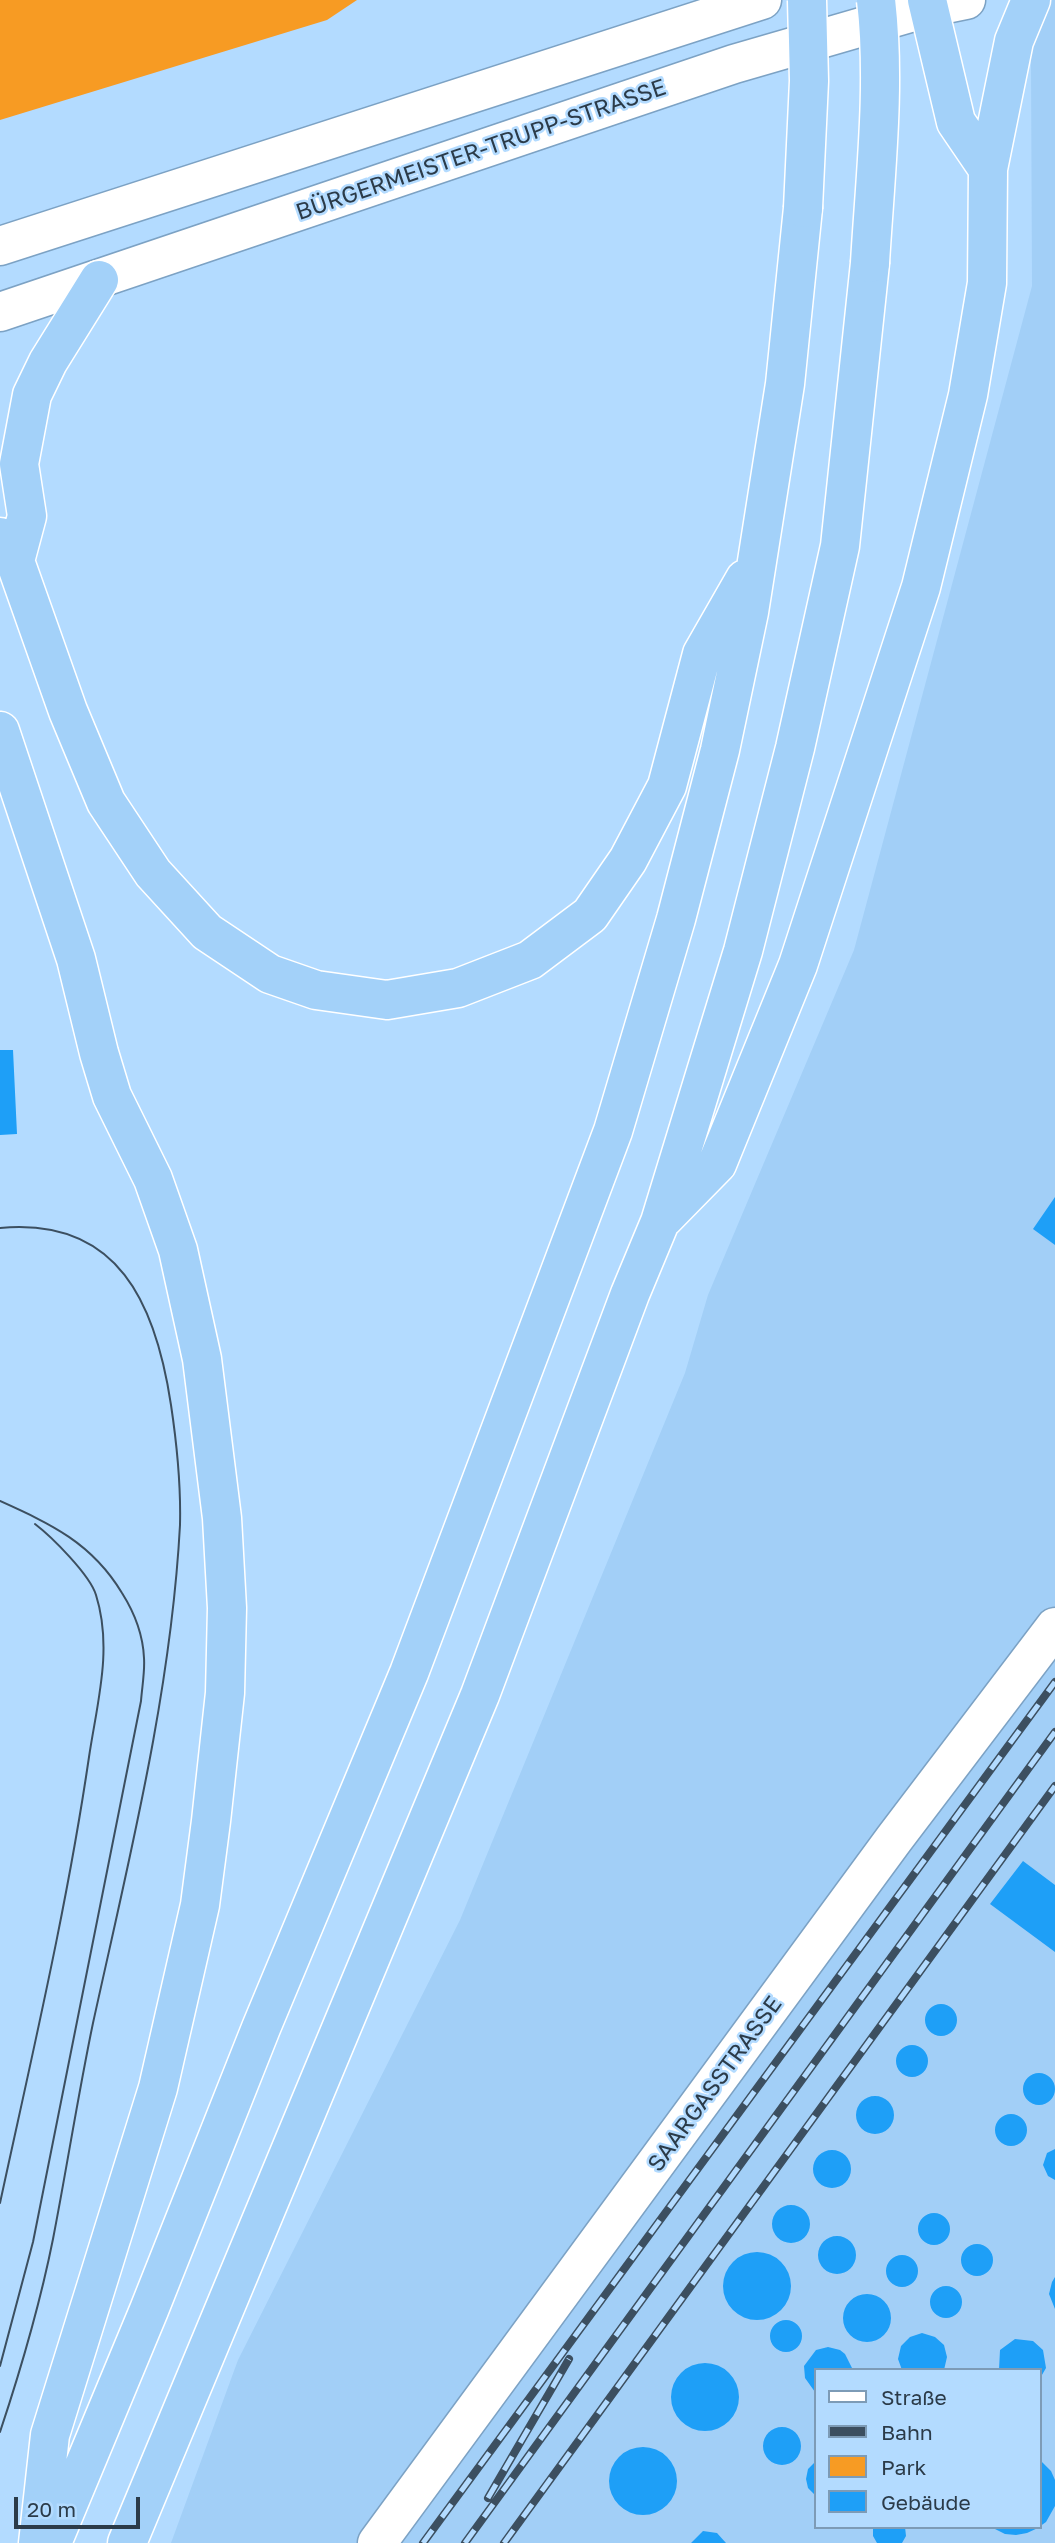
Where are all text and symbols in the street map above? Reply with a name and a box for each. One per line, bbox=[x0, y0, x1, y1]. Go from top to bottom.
street label: BÜRGERMEISTER-TRUPP-STRASSE bbox=[292, 74, 670, 226]
street label: SAARGASSTRASSE bbox=[642, 1991, 788, 2177]
legend bbox=[814, 2368, 1041, 2529]
text: Straße bbox=[881, 2384, 947, 2410]
text: Bahn bbox=[881, 2419, 933, 2445]
text: Park bbox=[881, 2454, 926, 2480]
scale bar bbox=[18, 2484, 144, 2528]
text: Gebäude bbox=[881, 2489, 971, 2515]
text: 20 m bbox=[27, 2496, 76, 2522]

